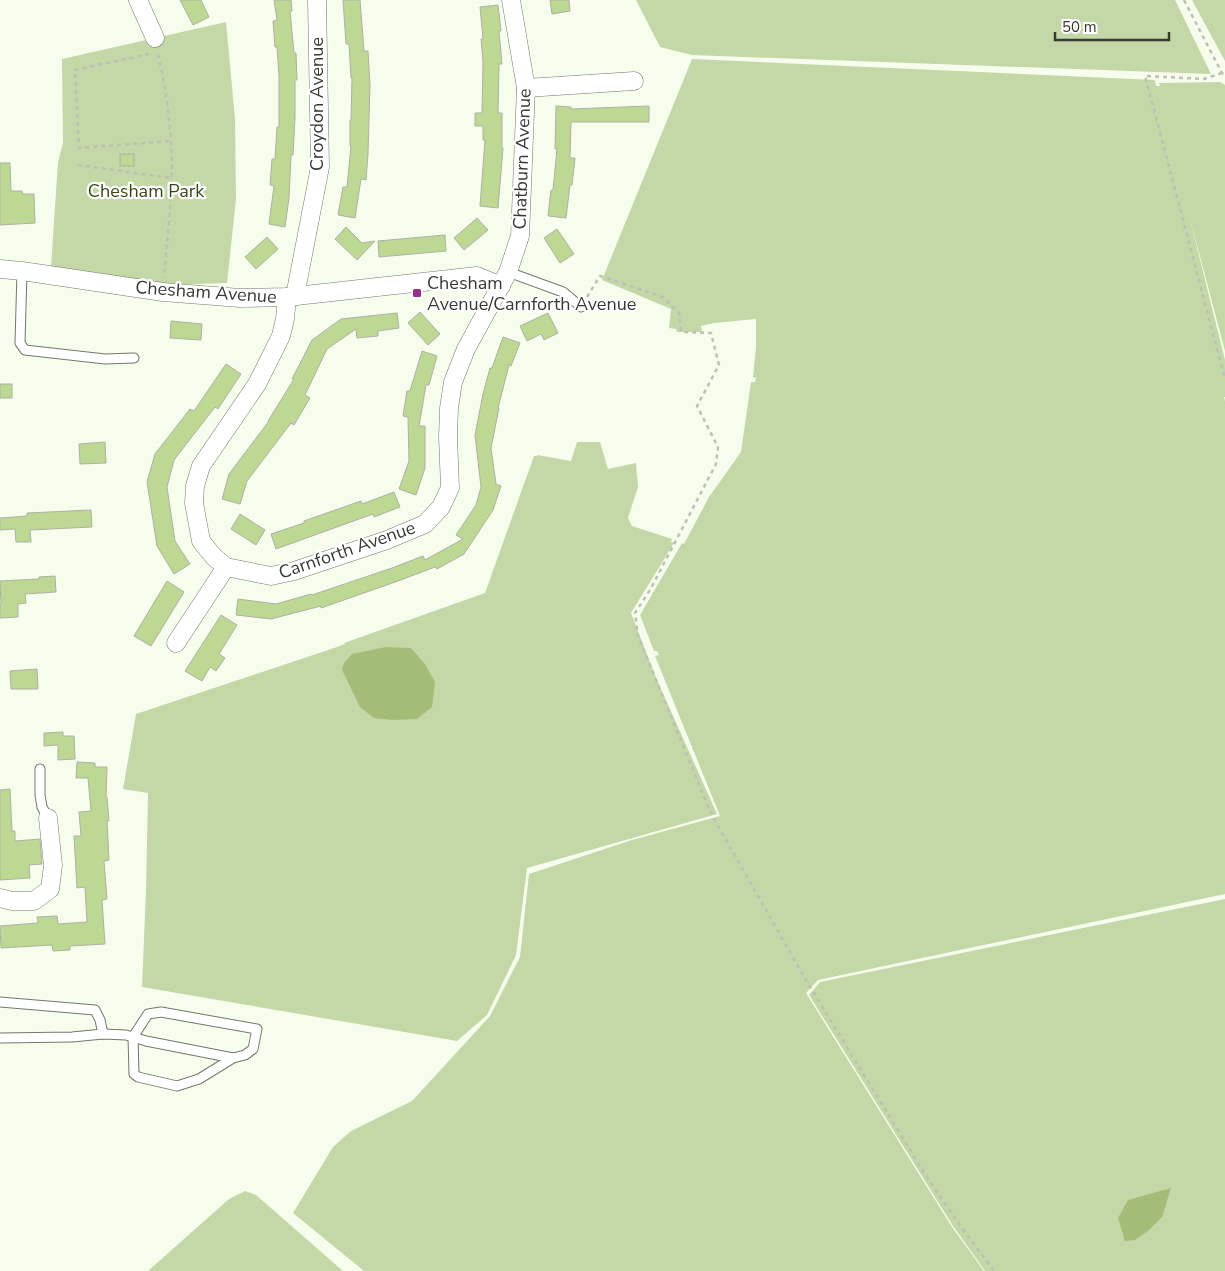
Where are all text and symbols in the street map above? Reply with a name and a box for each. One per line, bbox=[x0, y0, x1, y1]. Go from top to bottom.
scale bar bbox=[1055, 10, 1169, 42]
text: 50 m bbox=[1062, 17, 1097, 37]
street label: Croydon Avenue bbox=[305, 37, 329, 171]
street label: Chatburn Avenue bbox=[508, 88, 536, 230]
park label: Chesham Park bbox=[88, 179, 205, 203]
place label: Chesham Avenue/Carnforth Avenue bbox=[427, 271, 636, 316]
street label: Chesham Avenue bbox=[135, 275, 277, 309]
marker: Chesham Avenue/Carnforth Avenue bbox=[411, 287, 423, 299]
street label: Carnforth Avenue bbox=[275, 515, 419, 585]

